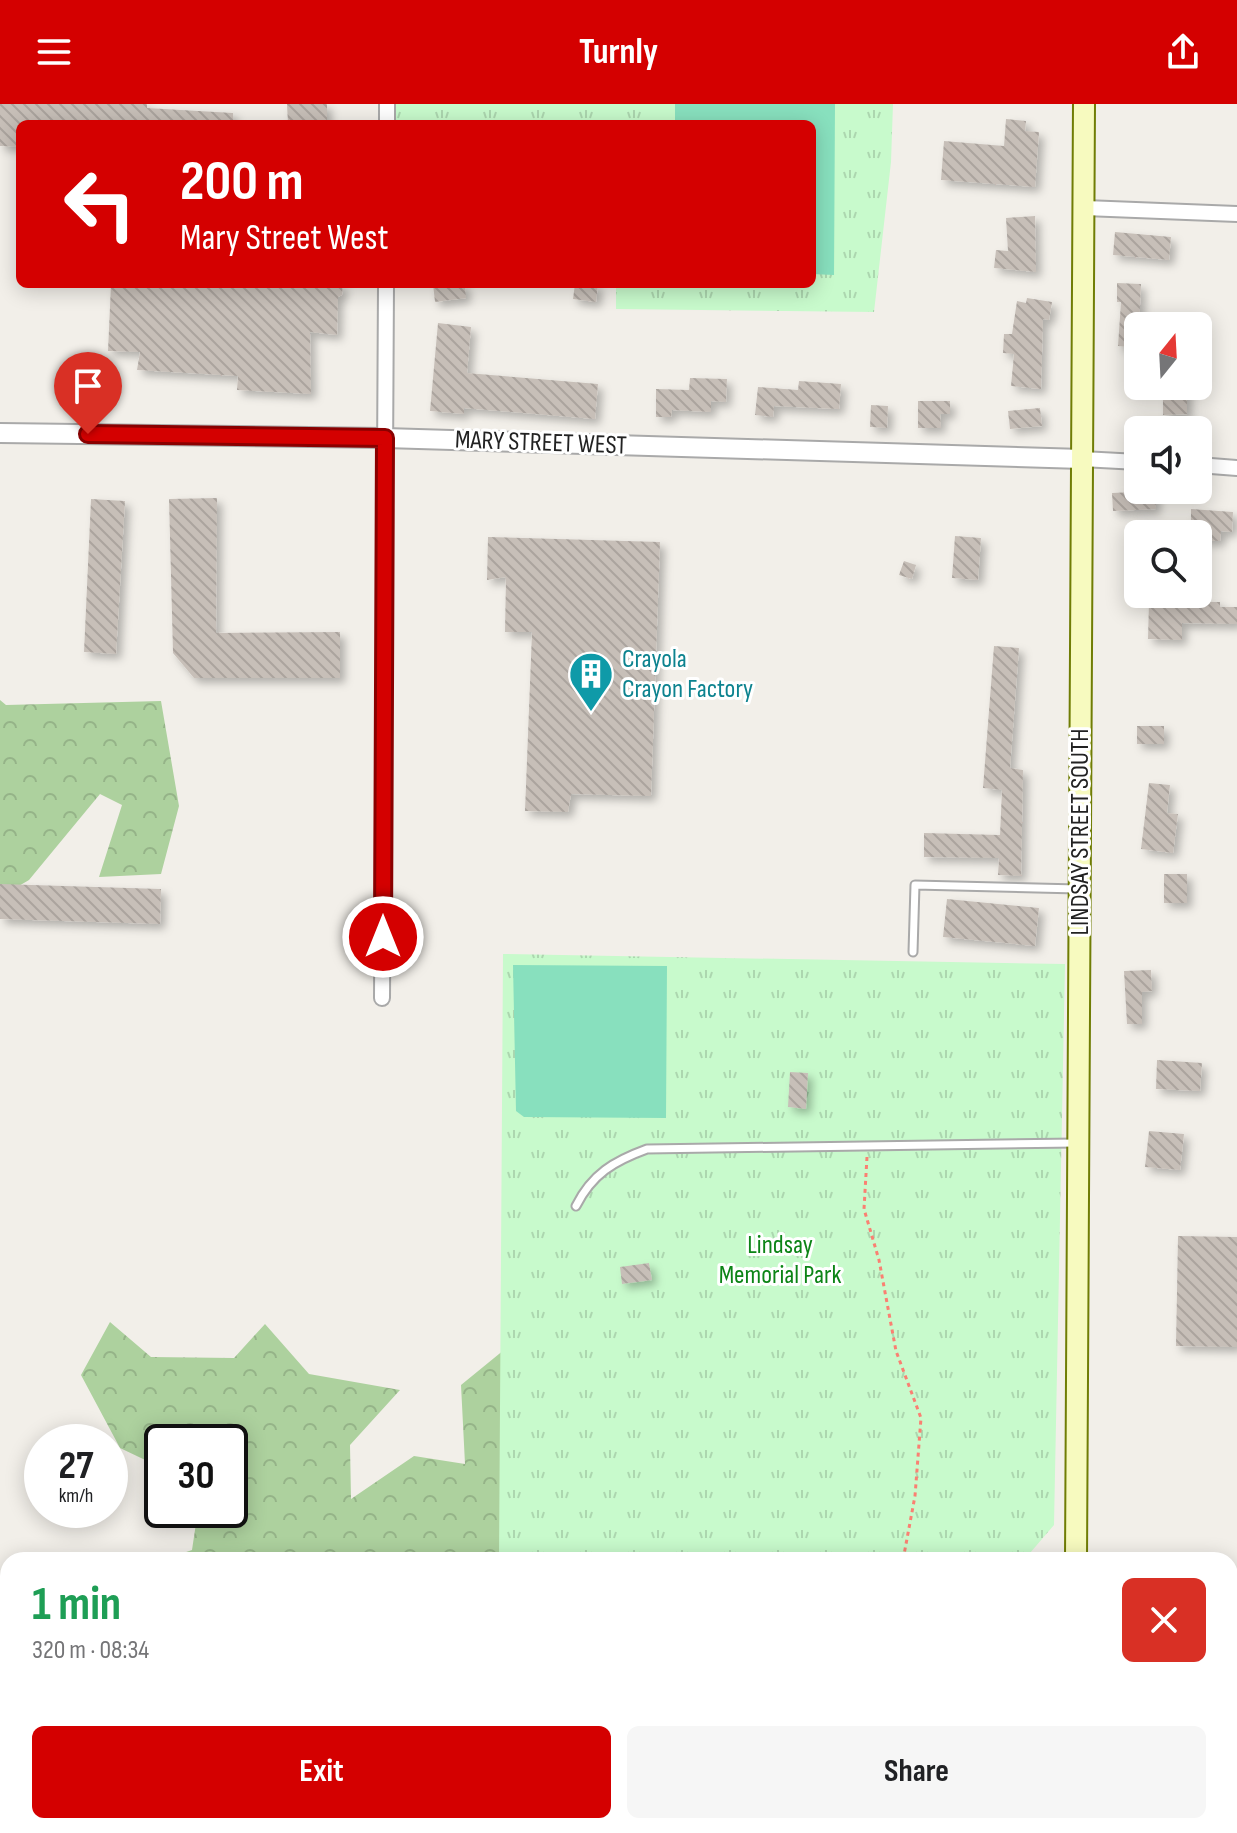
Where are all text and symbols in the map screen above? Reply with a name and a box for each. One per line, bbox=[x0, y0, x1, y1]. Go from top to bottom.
icon: menu bbox=[32, 30, 76, 74]
icon: share bbox=[1161, 30, 1205, 74]
text: Turnly bbox=[579, 31, 658, 74]
text: 200 m bbox=[180, 149, 304, 216]
icon: left bbox=[48, 152, 152, 256]
text: Mary Street West bbox=[180, 217, 388, 260]
north arrow bbox=[1124, 312, 1212, 400]
map controls bbox=[1124, 312, 1212, 608]
pin bbox=[54, 352, 122, 434]
icon: arrive bbox=[66, 364, 110, 408]
button: sound bbox=[1124, 416, 1212, 504]
street label: MARY STREET WEST bbox=[455, 425, 627, 461]
button: search bbox=[1124, 520, 1212, 608]
place label: Crayola Crayon Factory bbox=[622, 644, 753, 705]
building icon: Crayola Crayon Factory bbox=[567, 650, 615, 713]
street label: LINDSAY STREET SOUTH bbox=[1065, 728, 1096, 936]
position arrow bbox=[341, 895, 425, 979]
park label: Lindsay Memorial Park bbox=[719, 1230, 841, 1291]
speed limit sign: 30 bbox=[144, 1424, 248, 1528]
text: 27 bbox=[59, 1442, 93, 1490]
text: km/h bbox=[59, 1484, 93, 1508]
text: 1 min bbox=[32, 1576, 121, 1633]
button: close bbox=[1122, 1578, 1206, 1662]
text: 320 m · 08:34 bbox=[32, 1635, 149, 1666]
button: Exit bbox=[32, 1726, 611, 1818]
button: Share bbox=[627, 1726, 1206, 1818]

